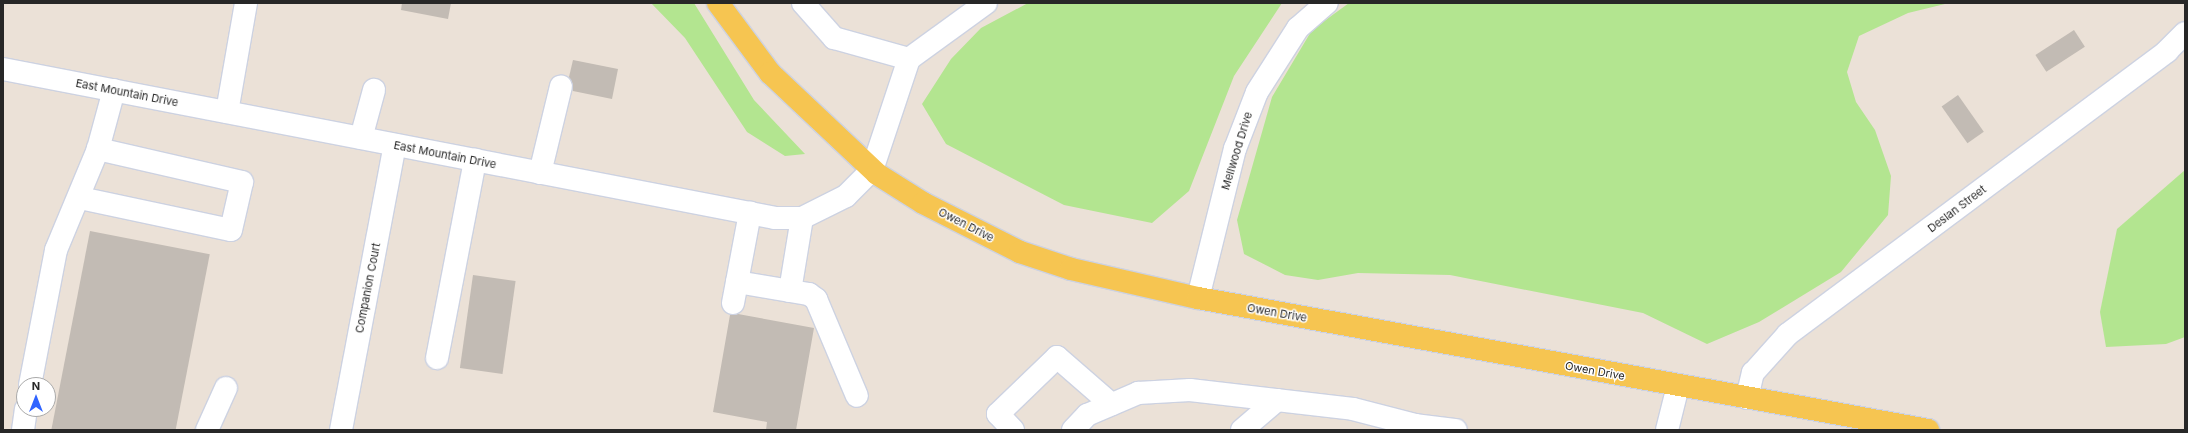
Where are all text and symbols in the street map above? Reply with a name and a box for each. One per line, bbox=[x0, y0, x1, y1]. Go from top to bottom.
street label: East Mountain Drive bbox=[75, 77, 179, 109]
street label: Mellwood Drive bbox=[1219, 110, 1255, 192]
street label: East Mountain Drive bbox=[393, 139, 497, 171]
street label: Deslan Street bbox=[1925, 183, 1989, 235]
street label: Owen Drive bbox=[936, 205, 996, 245]
street label: Companion Court bbox=[353, 242, 383, 334]
street label: Owen Drive bbox=[1246, 301, 1308, 325]
street label: Owen Drive bbox=[1564, 359, 1626, 383]
north arrow bbox=[16, 377, 56, 417]
text: N bbox=[32, 379, 40, 393]

